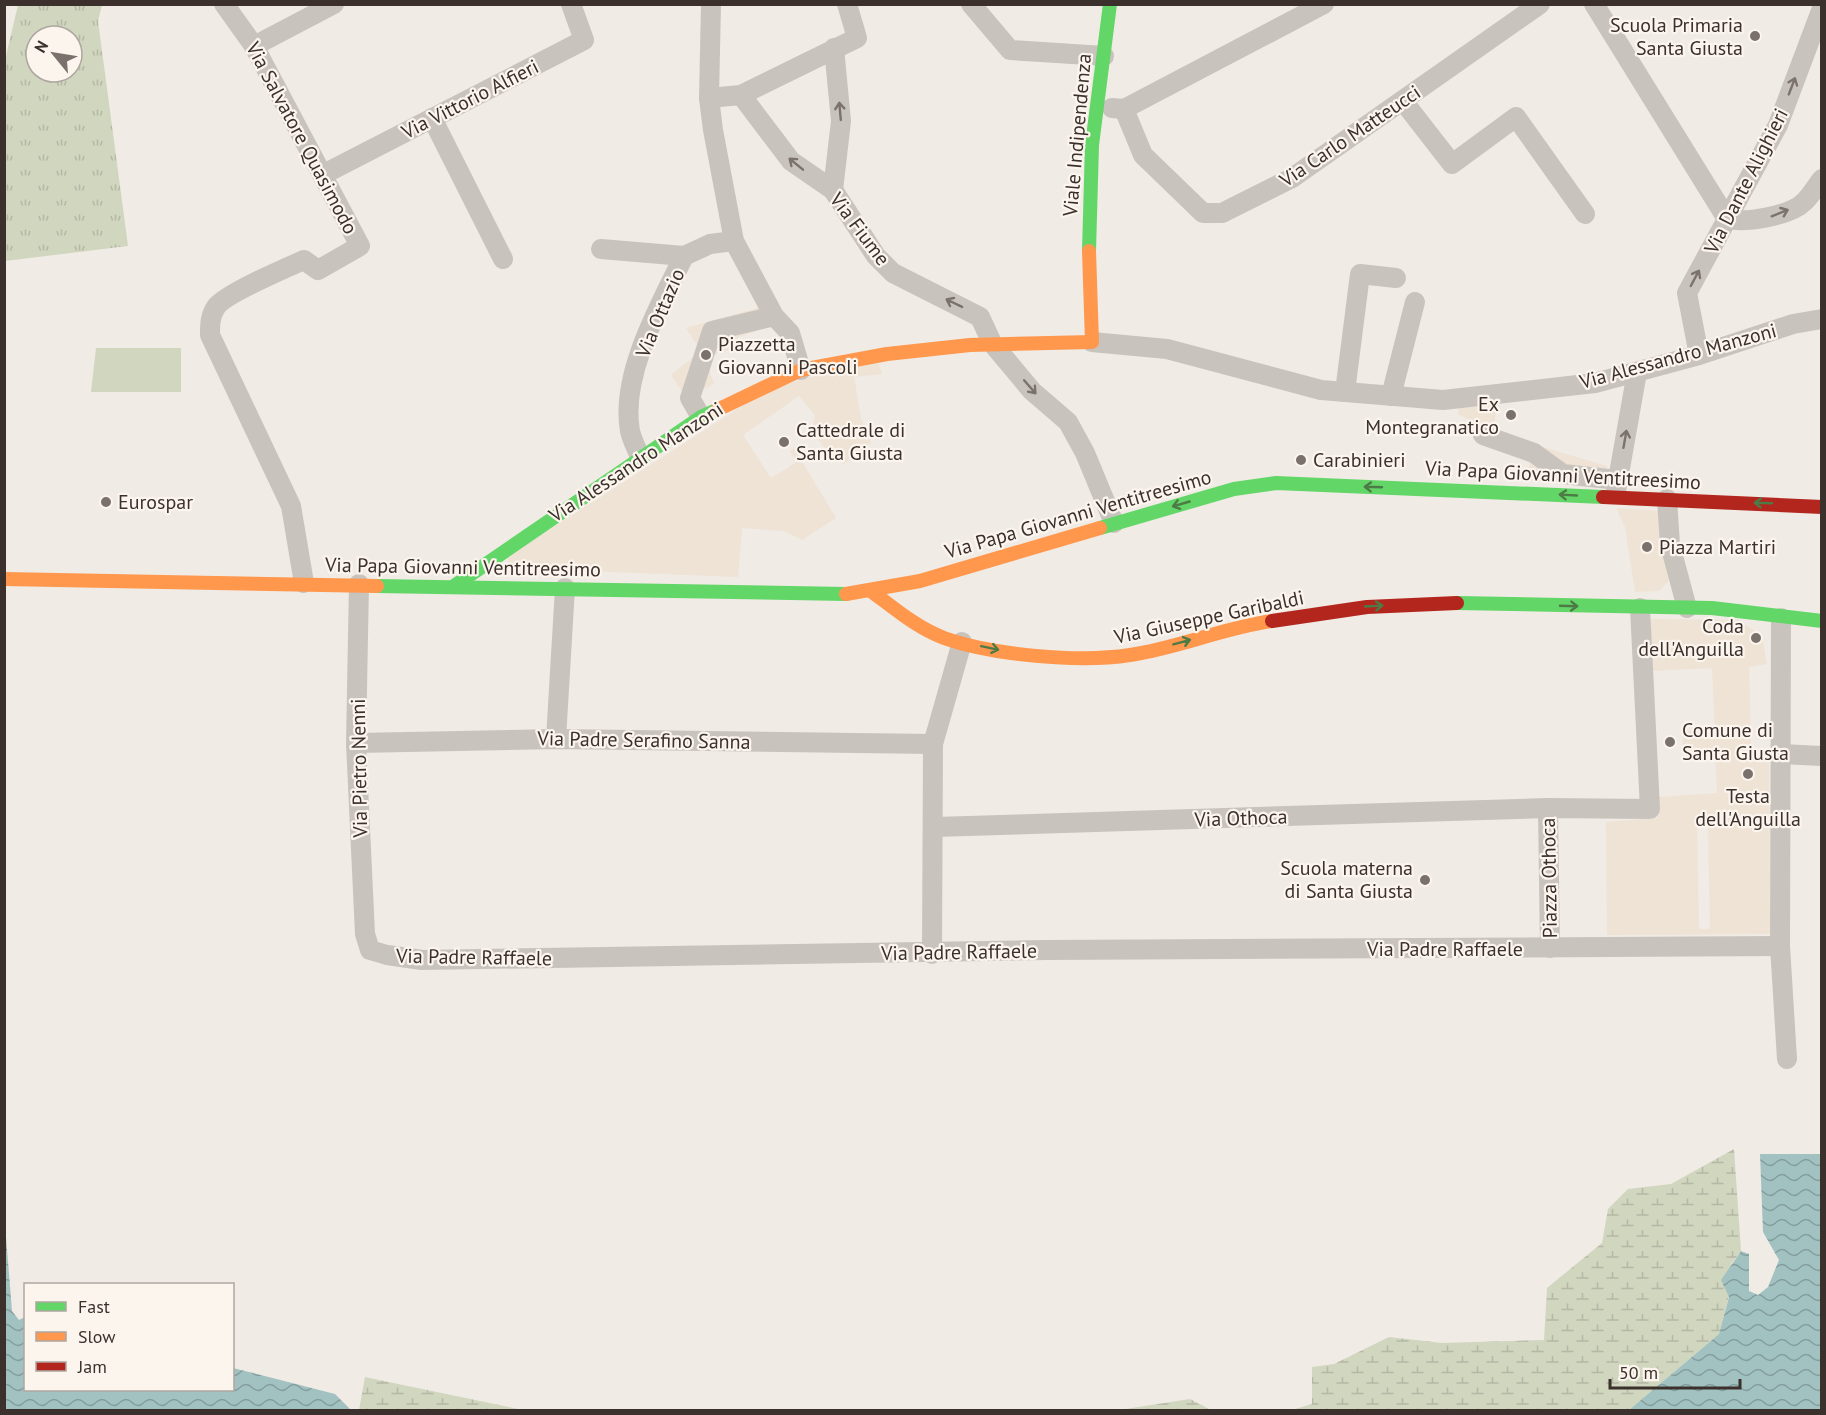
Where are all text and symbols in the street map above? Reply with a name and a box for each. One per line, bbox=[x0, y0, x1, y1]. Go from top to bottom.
place label: Scuola Primaria Santa Giusta bbox=[1610, 12, 1743, 61]
north arrow bbox=[24, 24, 84, 84]
marker: Scuola Primaria Santa Giusta bbox=[1748, 29, 1762, 43]
street label: Via Salvatore Quasimodo bbox=[240, 36, 364, 239]
text: N bbox=[30, 37, 52, 56]
street label: Viale Indipendenza bbox=[1057, 52, 1097, 219]
street label: Via Vittorio Alfieri bbox=[396, 53, 543, 145]
one-way arrow bbox=[1787, 77, 1798, 96]
street label: Via Carlo Matteucci bbox=[1274, 79, 1426, 193]
one-way arrow bbox=[834, 102, 845, 122]
street label: Via Dante Alighieri bbox=[1698, 104, 1794, 259]
one-way arrow bbox=[788, 157, 804, 170]
street label: Via Fiume bbox=[823, 186, 896, 271]
one-way arrow bbox=[1771, 207, 1789, 218]
street label: Via Ottazio bbox=[629, 265, 690, 362]
one-way arrow bbox=[1690, 270, 1701, 288]
one-way arrow bbox=[945, 297, 963, 309]
street label: Via Alessandro Manzoni bbox=[1576, 317, 1779, 395]
place label: Piazzetta Giovanni Pascoli bbox=[718, 331, 858, 380]
marker: Piazzetta Giovanni Pascoli bbox=[699, 348, 713, 362]
one-way arrow bbox=[1023, 379, 1037, 394]
place label: Ex Montegranatico bbox=[1365, 391, 1499, 440]
street label: Via Alessandro Manzoni bbox=[543, 396, 728, 529]
marker: Ex Montegranatico bbox=[1504, 408, 1518, 422]
place label: Cattedrale di Santa Giusta bbox=[796, 417, 905, 466]
one-way arrow bbox=[1620, 430, 1631, 450]
marker: Cattedrale di Santa Giusta bbox=[777, 435, 791, 449]
place label: Carabinieri bbox=[1313, 447, 1406, 473]
marker: Carabinieri bbox=[1294, 453, 1308, 467]
street label: Via Papa Giovanni Ventitreesimo bbox=[1424, 455, 1701, 495]
street label: Via Papa Giovanni Ventitreesimo bbox=[941, 463, 1214, 565]
one-way arrow bbox=[1364, 481, 1384, 492]
place label: Eurospar bbox=[118, 489, 193, 515]
one-way arrow bbox=[1559, 489, 1579, 500]
marker: Eurospar bbox=[99, 495, 113, 509]
one-way arrow bbox=[1754, 498, 1774, 509]
one-way arrow bbox=[1172, 499, 1191, 510]
place label: Piazza Martiri bbox=[1659, 534, 1776, 560]
marker: Piazza Martiri bbox=[1640, 540, 1654, 554]
street label: Via Papa Giovanni Ventitreesimo bbox=[324, 552, 601, 582]
street label: Via Giuseppe Garibaldi bbox=[1111, 584, 1306, 650]
one-way arrow bbox=[1558, 600, 1578, 611]
one-way arrow bbox=[1363, 601, 1383, 612]
place label: Coda dell'Anguilla bbox=[1638, 613, 1744, 662]
marker: Coda dell'Anguilla bbox=[1749, 631, 1763, 645]
one-way arrow bbox=[1173, 635, 1192, 647]
one-way arrow bbox=[980, 643, 999, 654]
street label: Via Pietro Nenni bbox=[345, 698, 373, 839]
place label: Comune di Santa Giusta bbox=[1682, 717, 1789, 766]
street label: Via Padre Serafino Sanna bbox=[536, 725, 751, 755]
marker: Comune di Santa Giusta bbox=[1663, 735, 1677, 749]
marker: Testa dell'Anguilla bbox=[1741, 767, 1755, 781]
place label: Testa dell'Anguilla bbox=[1695, 783, 1801, 832]
street label: Via Othoca bbox=[1193, 803, 1288, 833]
street label: Piazza Othoca bbox=[1535, 817, 1563, 939]
place label: Scuola materna di Santa Giusta bbox=[1280, 855, 1413, 904]
marker: Scuola materna di Santa Giusta bbox=[1418, 873, 1432, 887]
street label: Via Padre Raffaele bbox=[1366, 936, 1523, 962]
street label: Via Padre Raffaele bbox=[880, 938, 1037, 966]
street label: Via Padre Raffaele bbox=[395, 943, 552, 971]
legend bbox=[24, 1283, 234, 1391]
text: Fast bbox=[78, 1295, 110, 1318]
text: Slow bbox=[78, 1325, 116, 1348]
scale bar bbox=[1610, 1352, 1740, 1390]
text: Jam bbox=[77, 1355, 107, 1378]
text: 50 m bbox=[1619, 1361, 1658, 1384]

